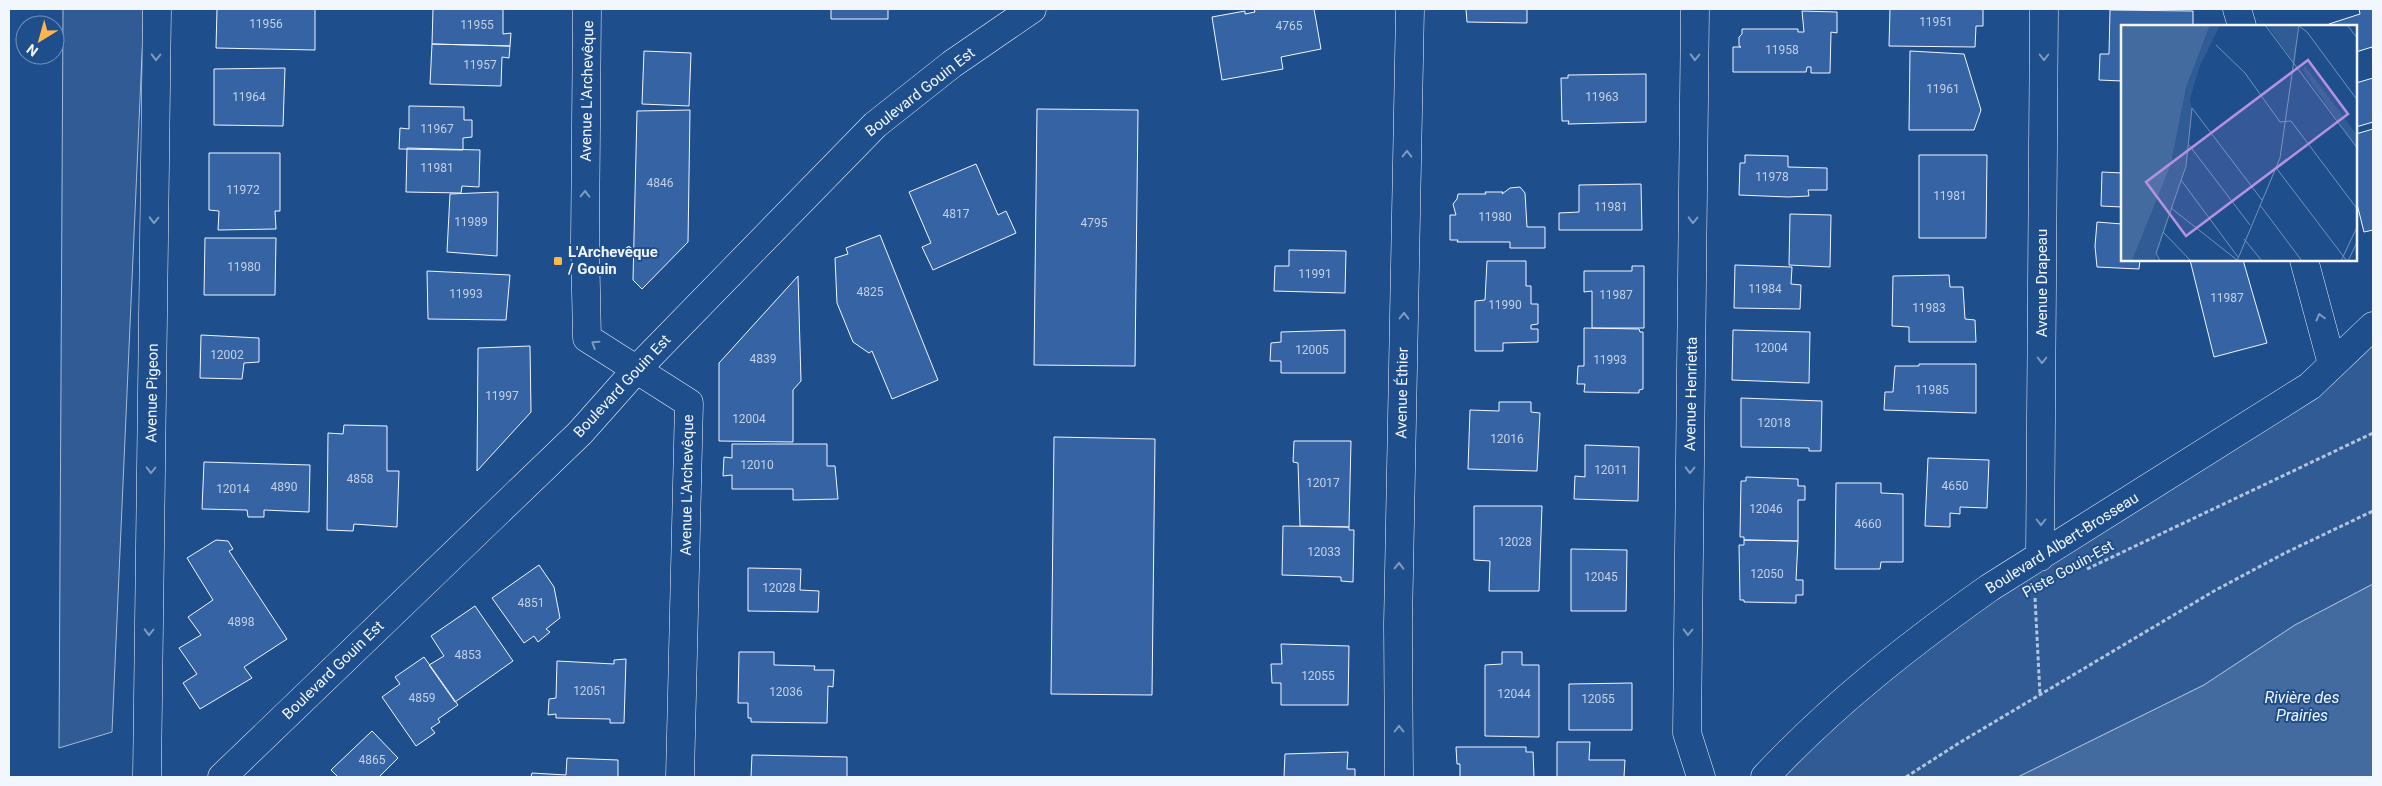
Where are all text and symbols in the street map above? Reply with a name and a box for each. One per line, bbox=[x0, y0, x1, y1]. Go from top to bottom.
north arrow bbox=[15, 15, 65, 65]
house number: 11951 bbox=[1919, 15, 1953, 29]
house number: 11956 bbox=[249, 17, 283, 31]
house number: 11955 bbox=[460, 18, 494, 32]
house number: 4765 bbox=[1276, 19, 1303, 33]
street label: Avenue L'Archevêque bbox=[577, 20, 597, 162]
inset map bbox=[2121, 25, 2357, 261]
text: N bbox=[23, 41, 41, 60]
house number: 11958 bbox=[1765, 43, 1799, 57]
street label: Boulevard Gouin Est bbox=[862, 44, 978, 140]
one-way arrow bbox=[151, 54, 162, 62]
one-way arrow bbox=[1690, 54, 1700, 62]
one-way arrow bbox=[2039, 54, 2049, 62]
house number: 11957 bbox=[463, 58, 497, 72]
house number: 11961 bbox=[1926, 82, 1960, 96]
house number: 11964 bbox=[232, 90, 266, 104]
house number: 11963 bbox=[1585, 90, 1619, 104]
house number: 11967 bbox=[420, 122, 454, 136]
one-way arrow bbox=[1402, 149, 1412, 157]
house number: 11981 bbox=[420, 161, 454, 175]
house number: 11978 bbox=[1755, 170, 1789, 184]
house number: 4846 bbox=[647, 176, 674, 190]
house number: 11972 bbox=[226, 183, 260, 197]
house number: 11981 bbox=[1933, 189, 1967, 203]
one-way arrow bbox=[580, 190, 591, 198]
house number: 11981 bbox=[1594, 200, 1628, 214]
house number: 4817 bbox=[943, 207, 970, 221]
house number: 11980 bbox=[1478, 210, 1512, 224]
house number: 11989 bbox=[454, 215, 488, 229]
one-way arrow bbox=[149, 216, 159, 224]
house number: 4795 bbox=[1081, 216, 1108, 230]
one-way arrow bbox=[1688, 216, 1698, 224]
street label: Avenue Drapeau bbox=[2033, 229, 2051, 337]
place label: L'Archevêque / Gouin bbox=[567, 243, 658, 278]
marker: L'Archevêque / Gouin bbox=[552, 255, 564, 267]
house number: 11980 bbox=[227, 260, 261, 274]
house number: 11991 bbox=[1298, 267, 1332, 281]
house number: 11984 bbox=[1748, 282, 1782, 296]
house number: 4825 bbox=[857, 285, 884, 299]
house number: 11993 bbox=[449, 287, 483, 301]
house number: 11987 bbox=[1599, 288, 1633, 302]
house number: 11987 bbox=[2210, 291, 2244, 305]
house number: 11990 bbox=[1488, 298, 1522, 312]
house number: 11983 bbox=[1912, 301, 1946, 315]
one-way arrow bbox=[1399, 312, 1409, 320]
one-way arrow bbox=[2315, 314, 2325, 322]
street label: Boulevard Gouin Est bbox=[570, 331, 674, 441]
street label: Avenue Henrietta bbox=[1681, 337, 1701, 451]
one-way arrow bbox=[592, 340, 601, 350]
house number: 12004 bbox=[1754, 341, 1788, 355]
street label: Avenue Pigeon bbox=[142, 343, 162, 443]
house number: 12005 bbox=[1295, 343, 1329, 357]
street label: Avenue Éthier bbox=[1392, 347, 1412, 439]
house number: 12002 bbox=[210, 348, 244, 362]
house number: 4839 bbox=[750, 352, 776, 366]
house number: 11993 bbox=[1593, 353, 1627, 367]
one-way arrow bbox=[2037, 356, 2047, 364]
house number: 11985 bbox=[1915, 383, 1949, 397]
house number: 11997 bbox=[485, 389, 519, 403]
house number: 12004 bbox=[732, 412, 766, 426]
street label: Avenue L'Archevêque bbox=[677, 414, 697, 556]
house number: 12018 bbox=[1757, 416, 1791, 430]
house number: 12016 bbox=[1490, 432, 1524, 446]
house number: 12010 bbox=[740, 458, 774, 472]
house number: 12011 bbox=[1594, 463, 1628, 477]
one-way arrow bbox=[146, 466, 156, 474]
one-way arrow bbox=[1685, 466, 1695, 474]
house number: 4858 bbox=[347, 472, 374, 486]
house number: 12017 bbox=[1306, 476, 1340, 490]
house number: 4650 bbox=[1942, 479, 1969, 493]
house number: 4890 bbox=[271, 480, 298, 494]
house number: 12014 bbox=[216, 482, 250, 496]
street label: Boulevard Albert-Brosseau bbox=[1982, 488, 2142, 598]
house number: 12046 bbox=[1749, 502, 1783, 516]
house number: 4660 bbox=[1855, 517, 1882, 531]
one-way arrow bbox=[2035, 519, 2046, 527]
house number: 12028 bbox=[1498, 535, 1532, 549]
street label: Piste Gouin-Est bbox=[2019, 536, 2117, 602]
house number: 12033 bbox=[1307, 545, 1341, 559]
one-way arrow bbox=[1394, 562, 1404, 570]
house number: 12050 bbox=[1750, 567, 1784, 581]
house number: 12045 bbox=[1584, 570, 1618, 584]
house number: 12028 bbox=[762, 581, 796, 595]
house number: 4851 bbox=[518, 596, 544, 610]
house number: 4898 bbox=[228, 615, 255, 629]
street label: Boulevard Gouin Est bbox=[279, 617, 388, 723]
one-way arrow bbox=[144, 629, 154, 637]
one-way arrow bbox=[1683, 629, 1693, 637]
house number: 4853 bbox=[455, 648, 481, 662]
house number: 12055 bbox=[1301, 669, 1335, 683]
house number: 12051 bbox=[573, 684, 607, 698]
house number: 12036 bbox=[769, 685, 803, 699]
house number: 12044 bbox=[1497, 687, 1531, 701]
water label: Rivière des Prairies bbox=[2264, 688, 2340, 725]
house number: 4859 bbox=[409, 691, 435, 705]
house number: 12055 bbox=[1581, 692, 1615, 706]
one-way arrow bbox=[1394, 724, 1404, 732]
house number: 4865 bbox=[359, 753, 386, 767]

